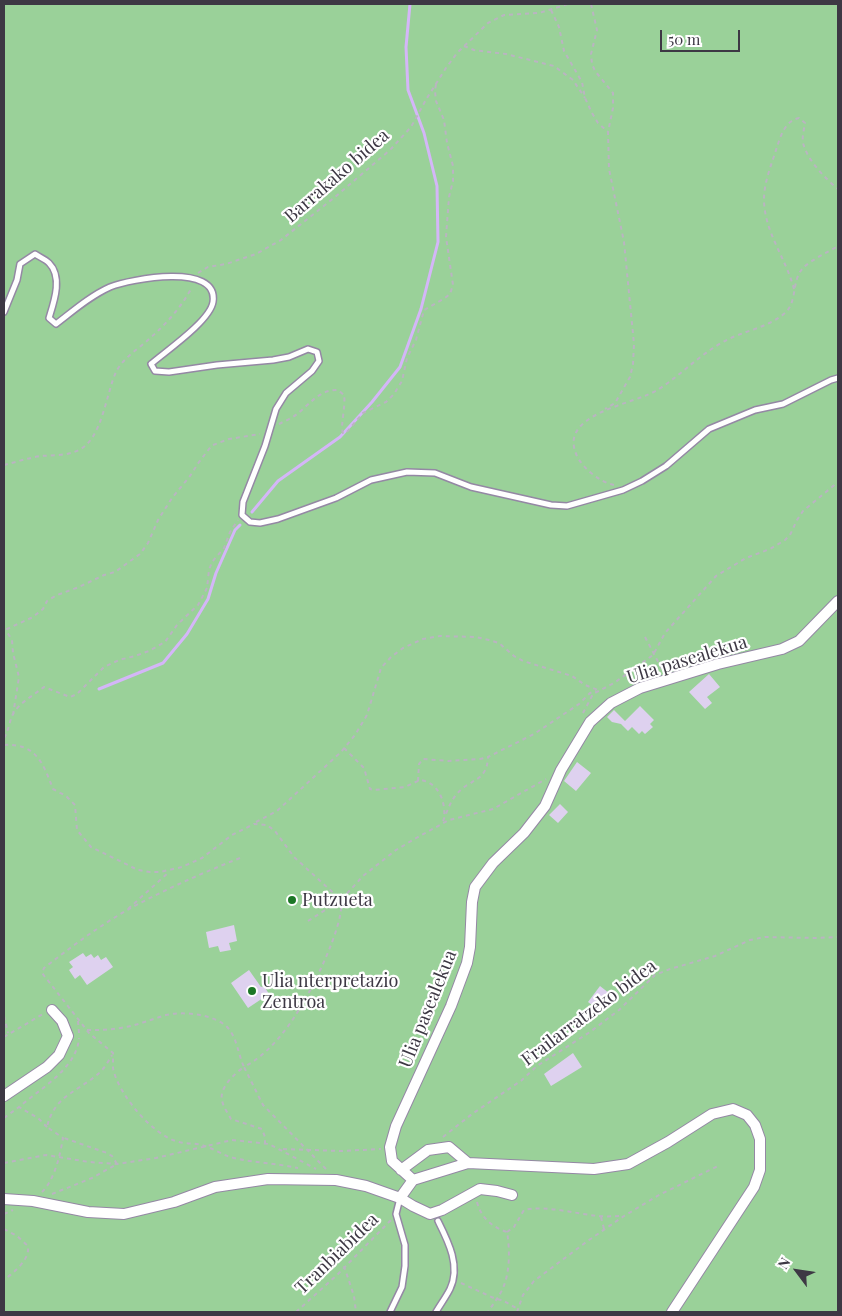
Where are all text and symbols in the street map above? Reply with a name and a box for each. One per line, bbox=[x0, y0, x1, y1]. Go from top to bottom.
scale bar bbox=[662, 20, 742, 52]
text: 50 m bbox=[668, 29, 700, 49]
street label: Barrakako bidea bbox=[280, 125, 394, 227]
street label: Ulia pasealekua bbox=[624, 631, 750, 689]
place label: Putzueta bbox=[302, 889, 373, 911]
marker: Putzueta bbox=[286, 894, 298, 906]
street label: Ulia pasealekua bbox=[395, 947, 461, 1071]
street label: Frailarratzeko bidea bbox=[517, 955, 661, 1071]
place label: Ulia nterpretazio Zentroa bbox=[262, 970, 398, 1012]
marker: Ulia nterpretazio Zentroa bbox=[246, 985, 258, 997]
street label: Tranbiabidea bbox=[291, 1209, 383, 1299]
north arrow bbox=[772, 1246, 822, 1296]
text: N bbox=[773, 1254, 794, 1272]

